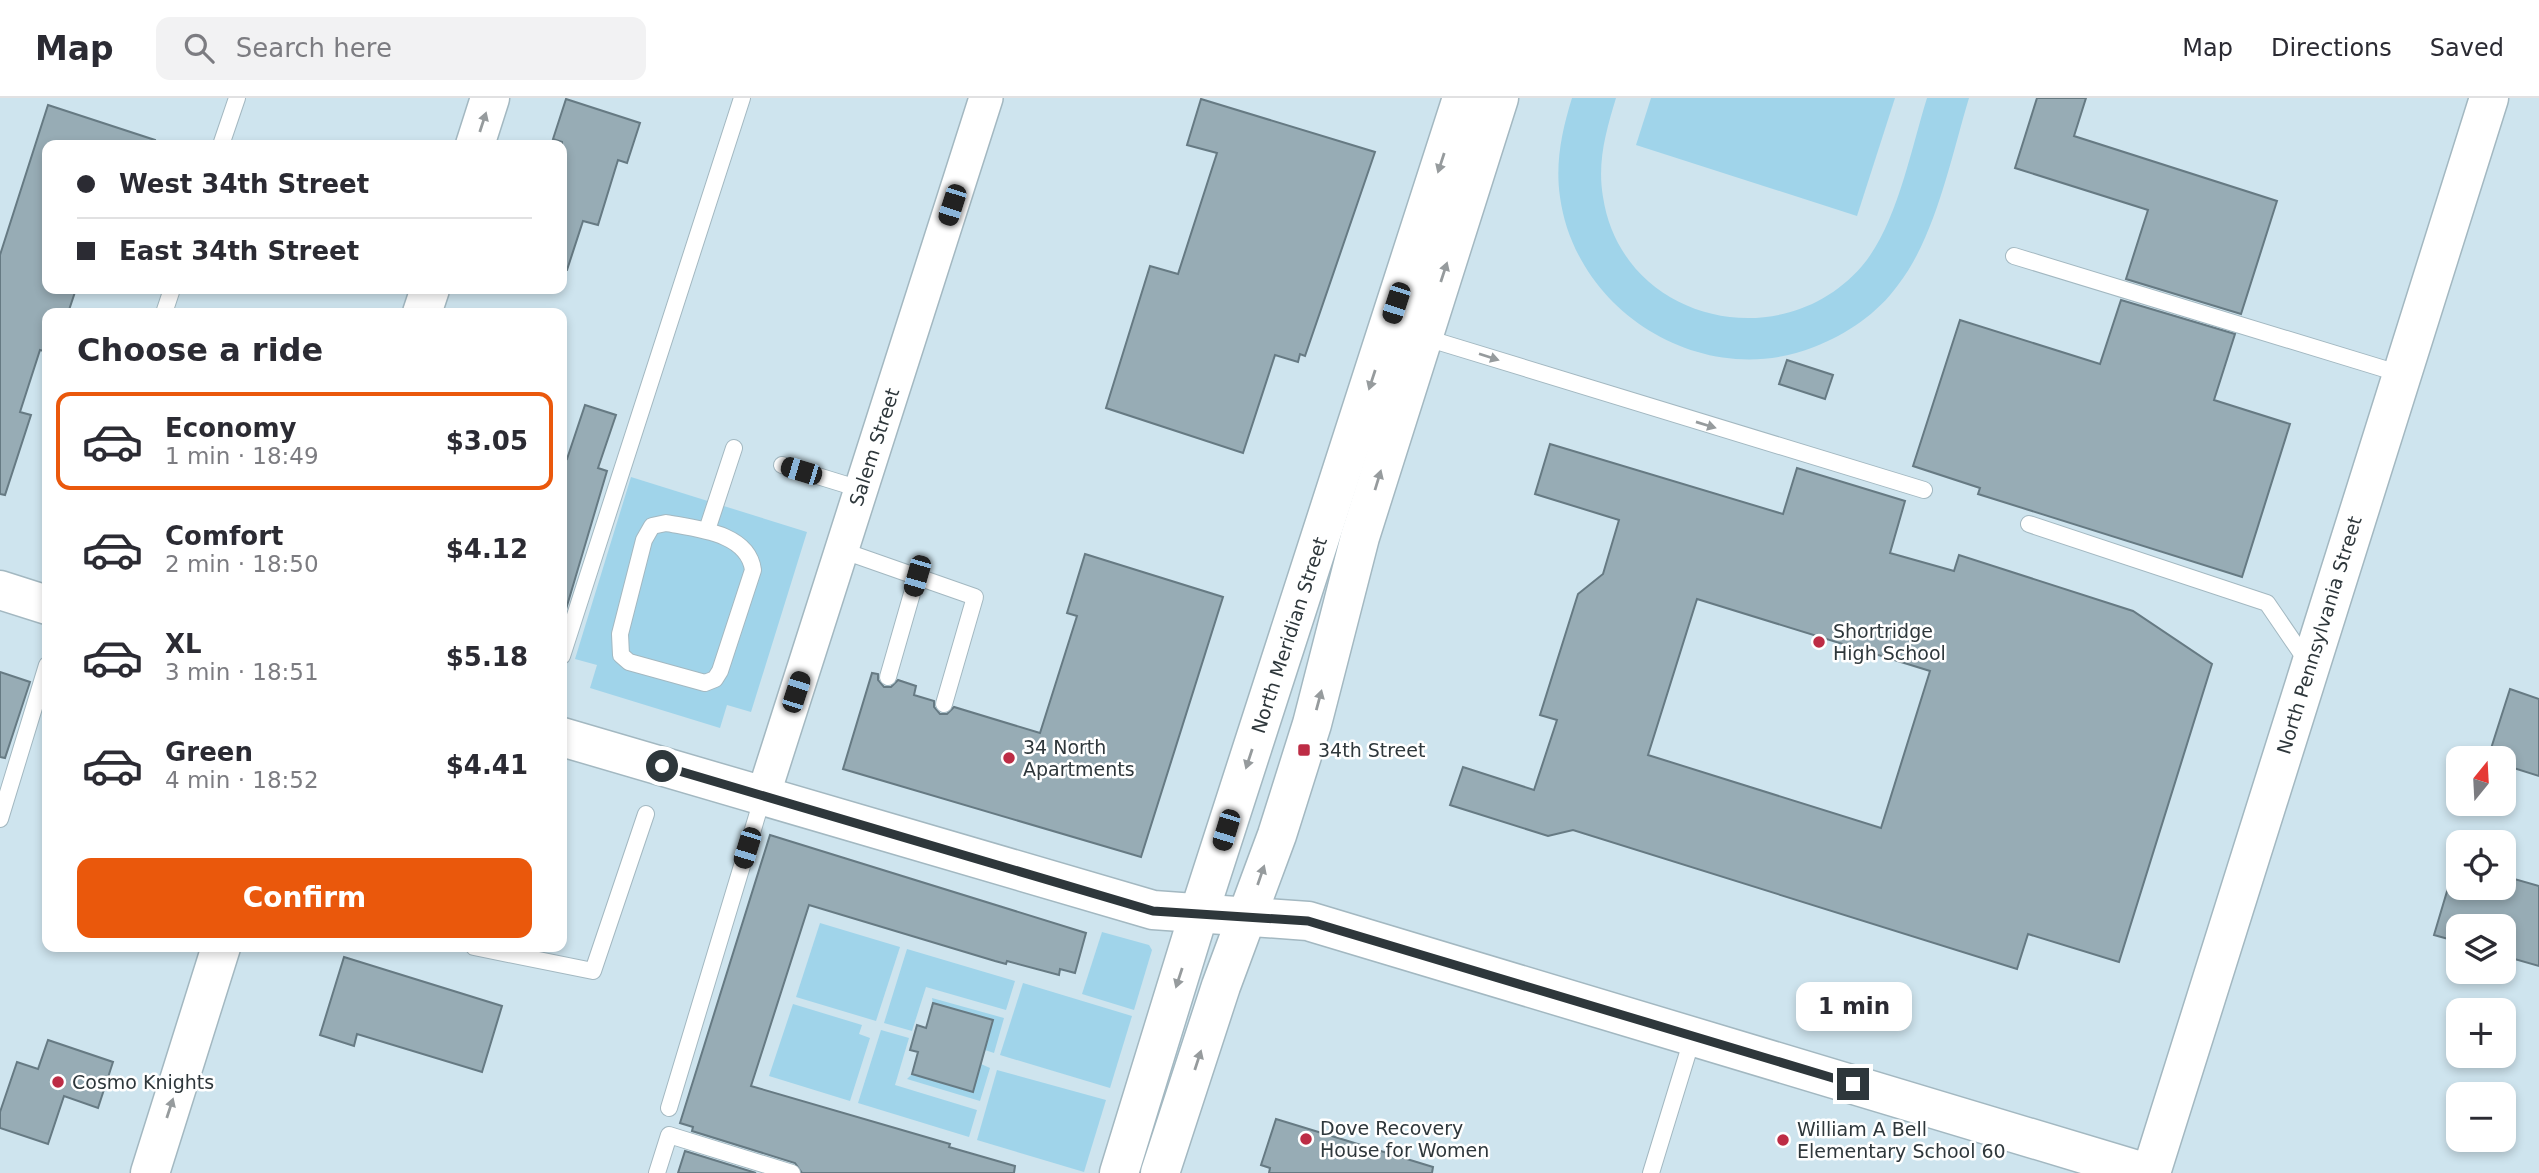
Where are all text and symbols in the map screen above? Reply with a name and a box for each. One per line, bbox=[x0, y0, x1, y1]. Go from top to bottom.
search box bbox=[156, 17, 646, 80]
text: Map bbox=[35, 29, 114, 68]
icon: search bbox=[180, 29, 218, 67]
text: Search here bbox=[236, 33, 392, 63]
text: Map bbox=[2182, 34, 2233, 62]
text: Directions bbox=[2271, 34, 2392, 62]
text: Saved bbox=[2430, 34, 2504, 62]
one-way arrow bbox=[478, 111, 489, 132]
one-way arrow bbox=[1435, 153, 1446, 174]
text: West 34th Street bbox=[119, 169, 369, 199]
car bbox=[936, 182, 969, 228]
text: East 34th Street bbox=[119, 236, 359, 266]
one-way arrow bbox=[1439, 261, 1450, 282]
car bbox=[1380, 280, 1413, 326]
text: Choose a ride bbox=[77, 331, 323, 369]
one-way arrow bbox=[1478, 353, 1499, 363]
one-way arrow bbox=[1366, 369, 1377, 390]
street label: Salem Street bbox=[845, 385, 903, 509]
icon: car bbox=[81, 410, 144, 473]
text: Economy bbox=[165, 413, 296, 443]
one-way arrow bbox=[1695, 421, 1716, 431]
text: $3.05 bbox=[446, 426, 528, 456]
text: 1 min · 18:49 bbox=[165, 443, 319, 469]
car bbox=[778, 455, 825, 487]
one-way arrow bbox=[1374, 469, 1384, 490]
street label: North Pennsylvania Street bbox=[2272, 513, 2366, 757]
icon: car bbox=[81, 518, 144, 581]
text: Comfort bbox=[165, 521, 283, 551]
text: $4.12 bbox=[446, 534, 528, 564]
street label: North Meridian Street bbox=[1247, 534, 1331, 736]
text: 2 min · 18:50 bbox=[165, 551, 319, 577]
car bbox=[902, 553, 933, 599]
place label: Shortridge High School bbox=[1833, 620, 1946, 664]
icon: car bbox=[81, 626, 144, 689]
text: XL bbox=[165, 629, 202, 659]
marker: Shortridge High School bbox=[1811, 634, 1827, 650]
text: $5.18 bbox=[446, 642, 528, 672]
text: 3 min · 18:51 bbox=[165, 659, 319, 685]
car bbox=[780, 669, 813, 715]
one-way arrow bbox=[1314, 689, 1324, 710]
icon: car bbox=[81, 734, 144, 797]
place label: 34 North Apartments bbox=[1023, 736, 1135, 780]
text: Green bbox=[165, 737, 253, 767]
place label: 34th Street bbox=[1318, 739, 1425, 761]
marker: 34th Street bbox=[1296, 742, 1312, 758]
north arrow bbox=[2446, 746, 2516, 816]
map controls bbox=[2446, 746, 2516, 1152]
one-way arrow bbox=[1243, 749, 1253, 770]
text: $4.41 bbox=[446, 750, 528, 780]
route start bbox=[646, 750, 678, 782]
marker: 34 North Apartments bbox=[1001, 750, 1017, 766]
text: 4 min · 18:52 bbox=[165, 767, 319, 793]
car bbox=[1210, 807, 1243, 853]
car bbox=[731, 825, 764, 871]
button: locate bbox=[2446, 830, 2516, 900]
button: Confirm bbox=[77, 858, 532, 938]
one-way arrow bbox=[1256, 865, 1267, 886]
button: layers bbox=[2446, 914, 2516, 984]
one-way arrow bbox=[1173, 968, 1184, 989]
callout: 1 min bbox=[1795, 982, 1911, 1032]
text: 1 min bbox=[1818, 993, 1890, 1019]
button: + bbox=[2446, 998, 2516, 1068]
one-way arrow bbox=[1193, 1049, 1203, 1070]
route end bbox=[1837, 1068, 1869, 1100]
place label: Cosmo Knights bbox=[72, 1071, 214, 1093]
marker: Cosmo Knights bbox=[50, 1074, 66, 1090]
button: − bbox=[2446, 1082, 2516, 1152]
one-way arrow bbox=[166, 1097, 176, 1118]
place label: Dove Recovery House for Women bbox=[1320, 1117, 1489, 1161]
place label: William A Bell Elementary School 60 bbox=[1797, 1118, 2006, 1162]
marker: Dove Recovery House for Women bbox=[1298, 1131, 1314, 1147]
marker: William A Bell Elementary School 60 bbox=[1775, 1132, 1791, 1148]

